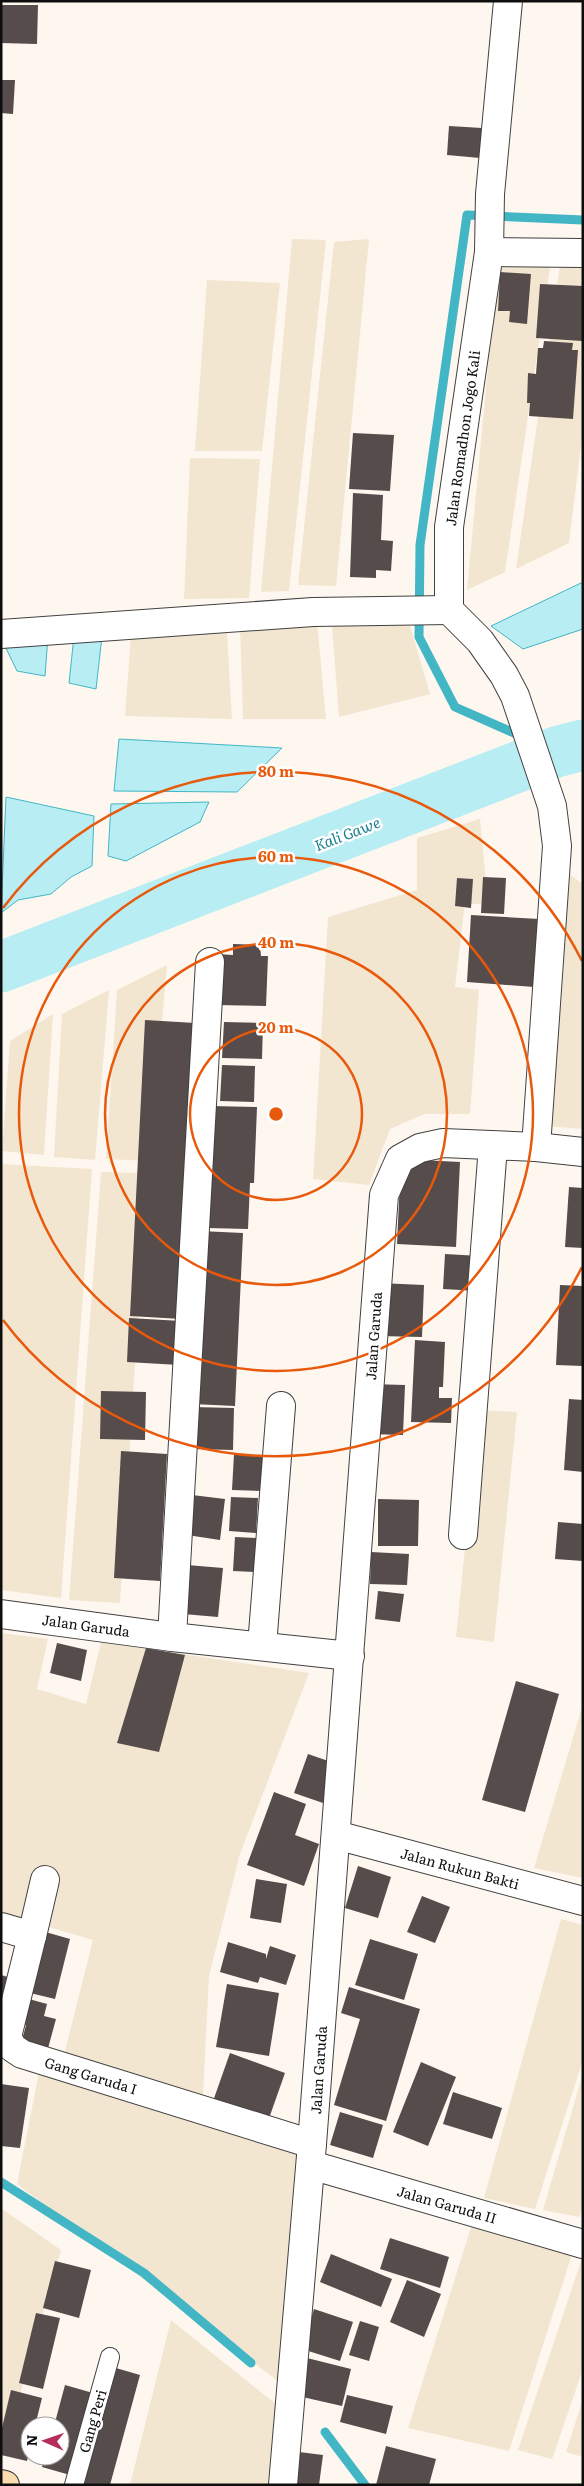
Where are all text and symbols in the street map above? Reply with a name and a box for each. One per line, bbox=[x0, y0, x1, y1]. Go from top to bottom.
street label: Jalan Romadhon Jogo Kali bbox=[440, 349, 484, 527]
text: 80 m bbox=[258, 759, 294, 782]
water label: Kali Gawe bbox=[311, 810, 383, 856]
text: 60 m bbox=[258, 844, 294, 867]
text: 40 m bbox=[258, 930, 294, 953]
text: 20 m bbox=[258, 1015, 294, 1038]
centre of rings bbox=[267, 1105, 285, 1123]
street label: Jalan Garuda bbox=[360, 1291, 386, 1381]
street label: Jalan Garuda bbox=[41, 1609, 132, 1641]
street label: Jalan Rukun Bakti bbox=[398, 1843, 522, 1894]
street label: Jalan Garuda bbox=[305, 2025, 331, 2115]
street label: Gang Garuda I bbox=[42, 2051, 140, 2099]
street label: Jalan Garuda II bbox=[395, 2180, 499, 2228]
street label: Gang Peri bbox=[73, 2387, 111, 2455]
north arrow bbox=[20, 2416, 70, 2466]
text: N bbox=[21, 2434, 41, 2447]

